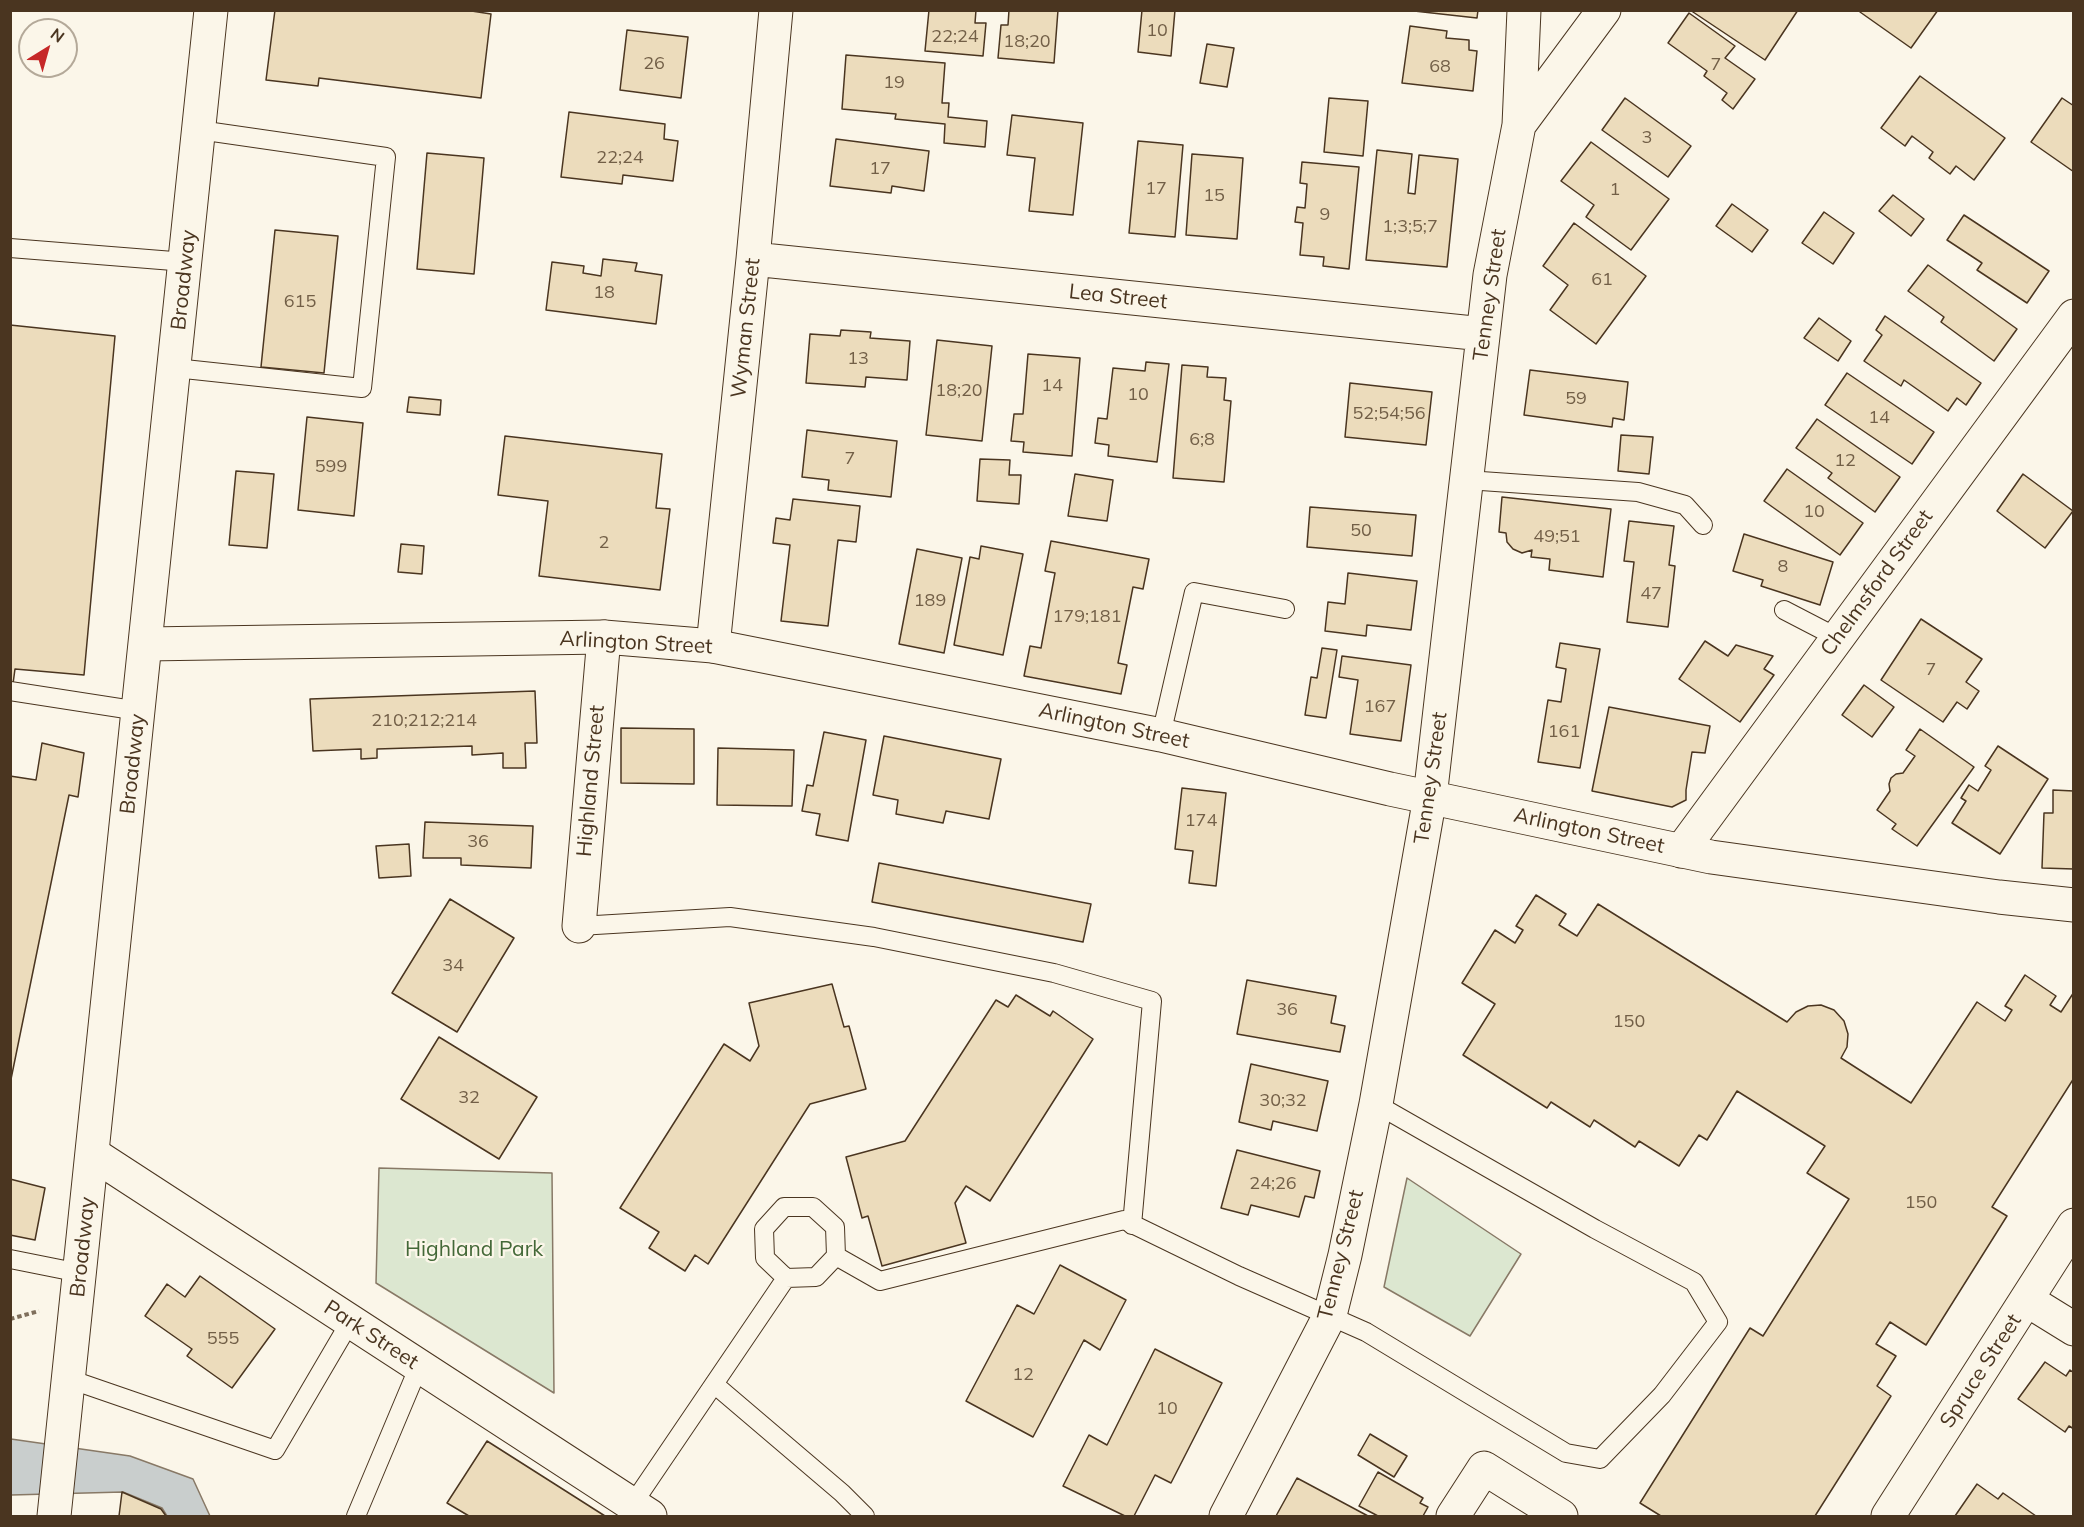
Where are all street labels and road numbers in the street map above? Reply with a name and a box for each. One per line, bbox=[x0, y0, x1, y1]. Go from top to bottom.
street label: Tenney Street bbox=[1468, 227, 1512, 363]
street label: Broadway bbox=[166, 229, 202, 331]
street label: Wyman Street bbox=[726, 257, 766, 399]
street label: Lea Street bbox=[1067, 279, 1169, 315]
street label: Chelmsford Street bbox=[1816, 505, 1938, 661]
street label: Arlington Street bbox=[559, 626, 713, 660]
street label: Arlington Street bbox=[1036, 698, 1192, 754]
street label: Highland Street bbox=[572, 704, 610, 858]
street label: Tenney Street bbox=[1409, 710, 1453, 846]
street label: Broadway bbox=[115, 713, 151, 815]
street label: Arlington Street bbox=[1511, 803, 1667, 859]
street label: Tenney Street bbox=[1313, 1187, 1369, 1323]
street label: Broadway bbox=[65, 1196, 101, 1298]
street label: Park Street bbox=[319, 1295, 423, 1375]
street label: Spruce Street bbox=[1935, 1309, 2027, 1433]

